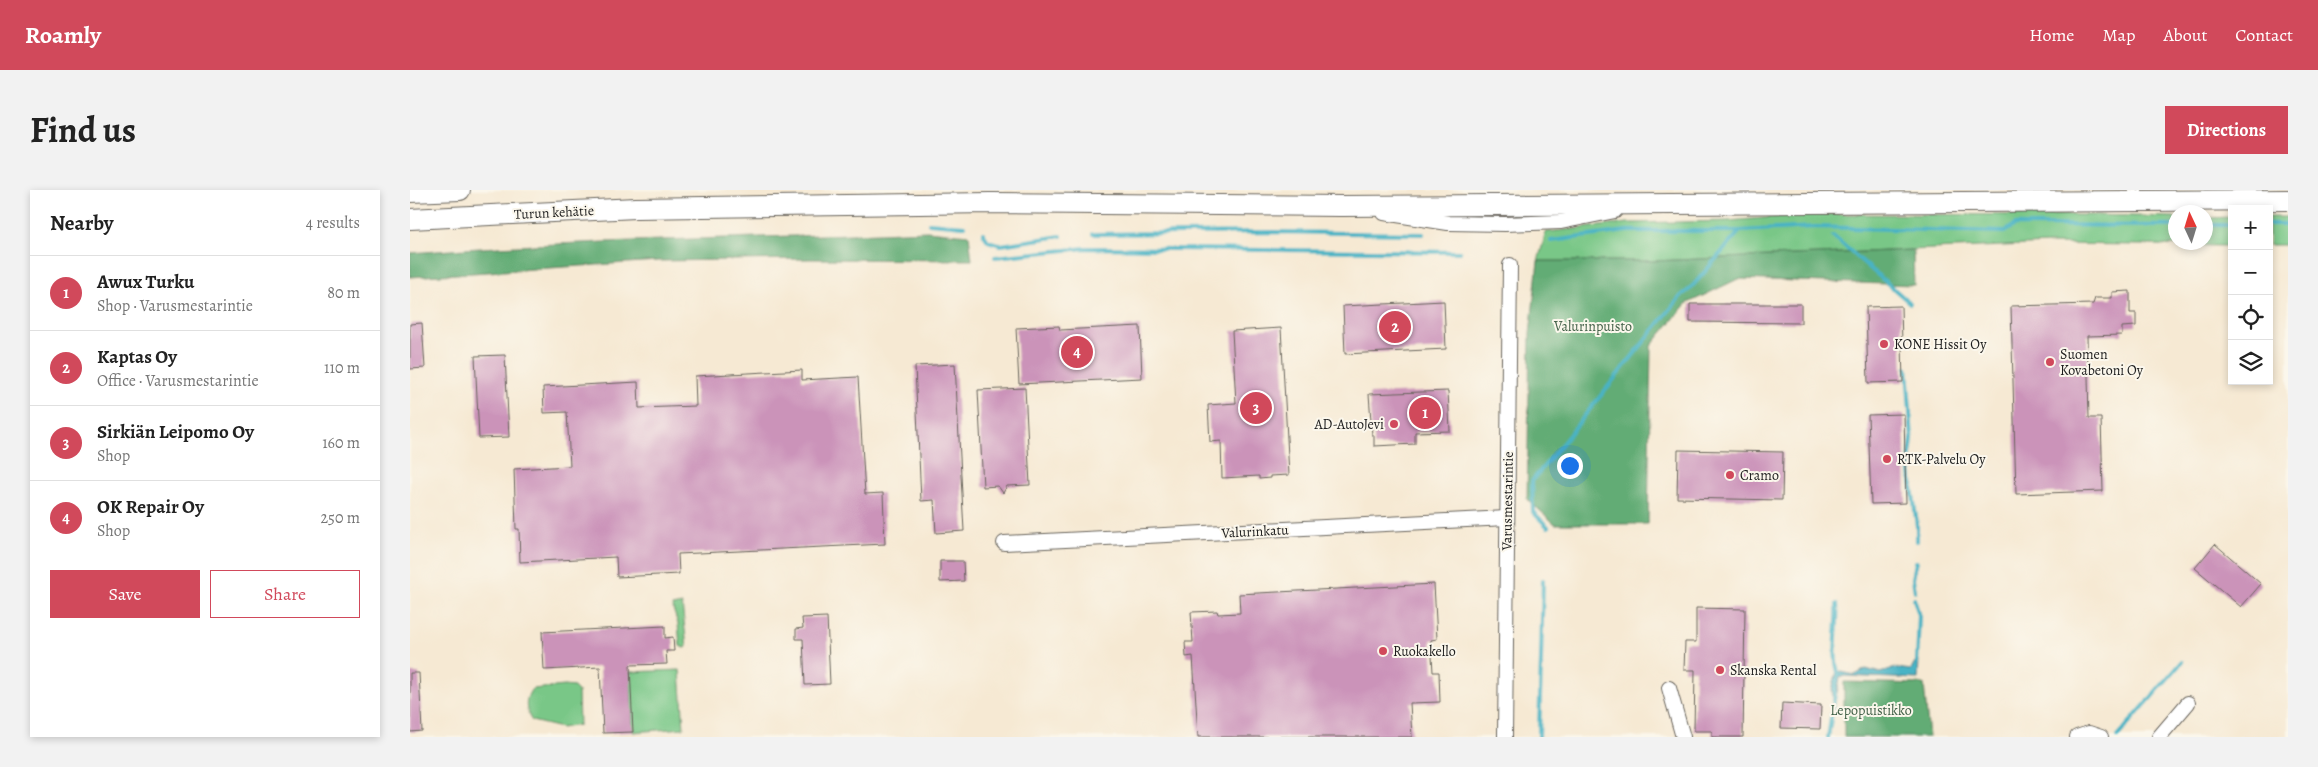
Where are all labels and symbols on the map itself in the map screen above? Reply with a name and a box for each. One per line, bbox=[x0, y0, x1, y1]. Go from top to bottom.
street label: Turun kehätie bbox=[514, 201, 594, 224]
north arrow bbox=[2168, 205, 2213, 250]
pin: 2 bbox=[1379, 308, 1411, 346]
park label: Valurinpuisto bbox=[1553, 317, 1632, 336]
pin: 4 bbox=[1061, 333, 1093, 371]
place label: KONE Hissit Oy bbox=[1894, 335, 1987, 354]
marker: KONE Hissit Oy bbox=[1878, 338, 1890, 350]
place label: Suomen Kovabetoni Oy bbox=[2060, 345, 2144, 380]
marker: Suomen Kovabetoni Oy bbox=[2044, 356, 2056, 368]
pin: 3 bbox=[1240, 389, 1272, 427]
pin: 1 bbox=[1409, 394, 1441, 432]
place label: AD-AutoJevi bbox=[1313, 415, 1384, 434]
marker: AD-AutoJevi bbox=[1388, 418, 1400, 430]
place label: RTK-Palvelu Oy bbox=[1897, 450, 1986, 469]
street label: Varusmestarintie bbox=[1497, 451, 1518, 552]
your location bbox=[1557, 453, 1583, 479]
marker: RTK-Palvelu Oy bbox=[1881, 453, 1893, 465]
place label: Cramo bbox=[1740, 466, 1779, 485]
marker: Cramo bbox=[1724, 469, 1736, 481]
street label: Valurinkatu bbox=[1220, 520, 1290, 543]
place label: Ruokakello bbox=[1393, 642, 1456, 661]
marker: Ruokakello bbox=[1377, 645, 1389, 657]
place label: Skanska Rental bbox=[1730, 661, 1817, 680]
marker: Skanska Rental bbox=[1714, 664, 1726, 676]
park label: Lepopuistikko bbox=[1830, 701, 1912, 720]

